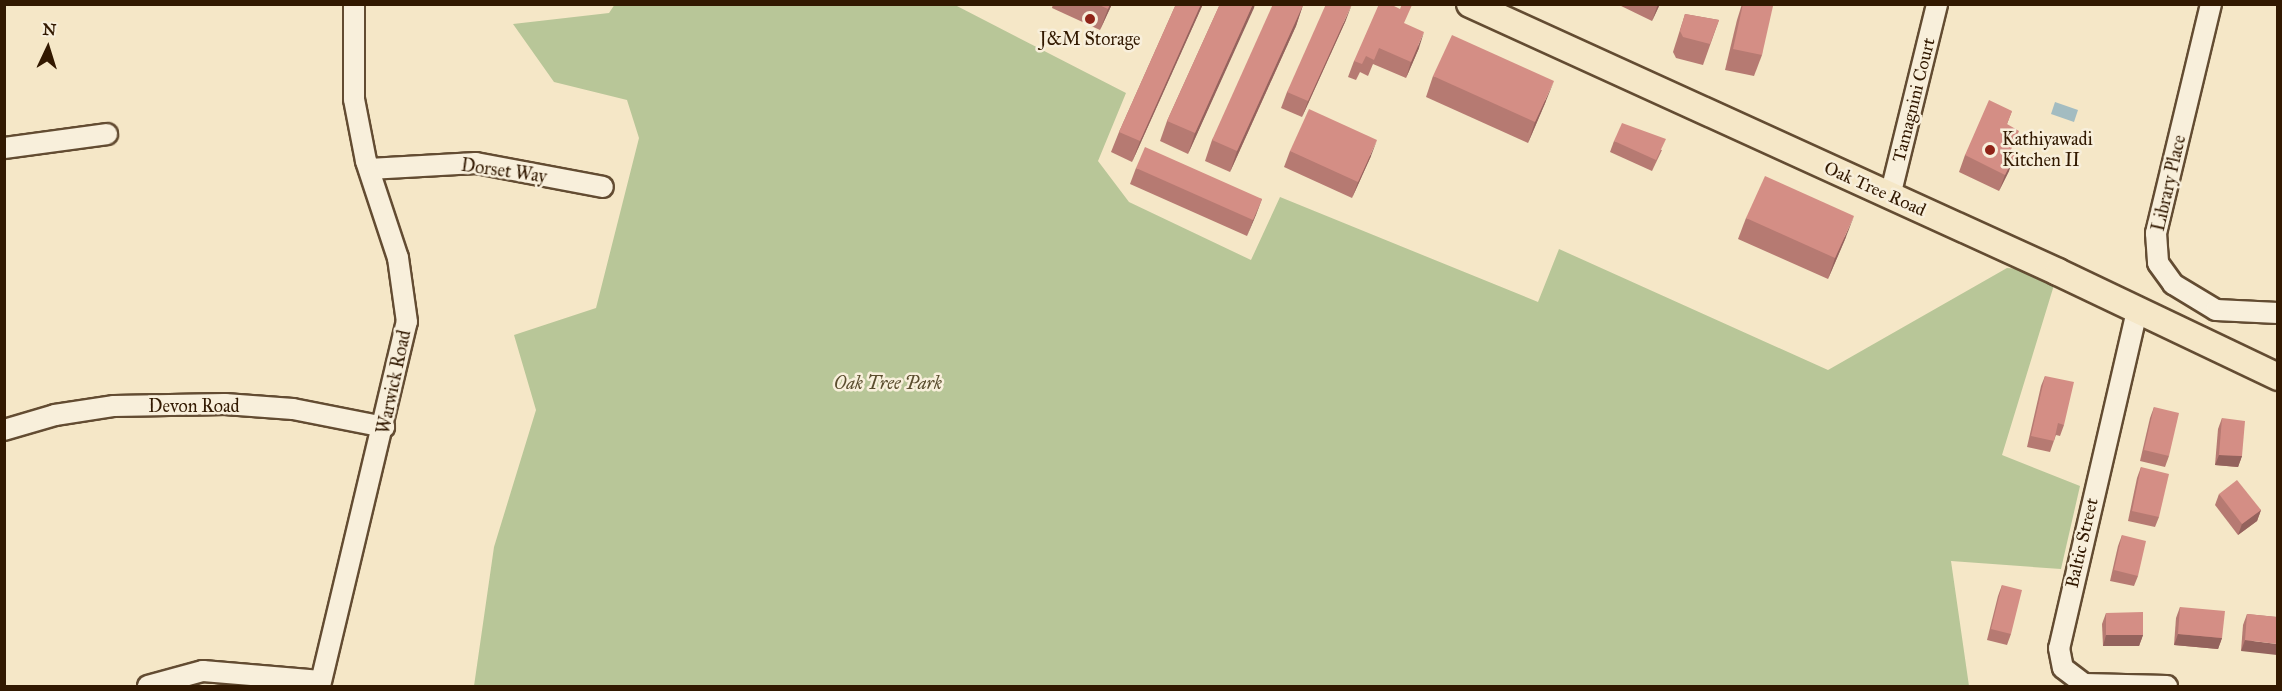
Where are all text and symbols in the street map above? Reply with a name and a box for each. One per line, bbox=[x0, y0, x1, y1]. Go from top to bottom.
marker: J&M Storage bbox=[1083, 12, 1097, 26]
north arrow bbox=[18, 18, 78, 78]
text: N bbox=[42, 20, 57, 39]
place label: J&M Storage bbox=[1039, 28, 1141, 50]
street label: Tamagnini Court bbox=[1888, 36, 1940, 164]
place label: Kathiyawadi Kitchen II bbox=[2002, 129, 2093, 172]
street label: Library Place bbox=[2147, 133, 2191, 233]
marker: Kathiyawadi Kitchen II bbox=[1983, 143, 1997, 157]
street label: Dorset Way bbox=[460, 154, 548, 188]
street label: Oak Tree Road bbox=[1821, 157, 1929, 221]
street label: Warwick Road bbox=[372, 328, 416, 436]
park label: Oak Tree Park bbox=[834, 372, 942, 394]
street label: Devon Road bbox=[148, 395, 240, 417]
street label: Baltic Street bbox=[2061, 496, 2103, 590]

